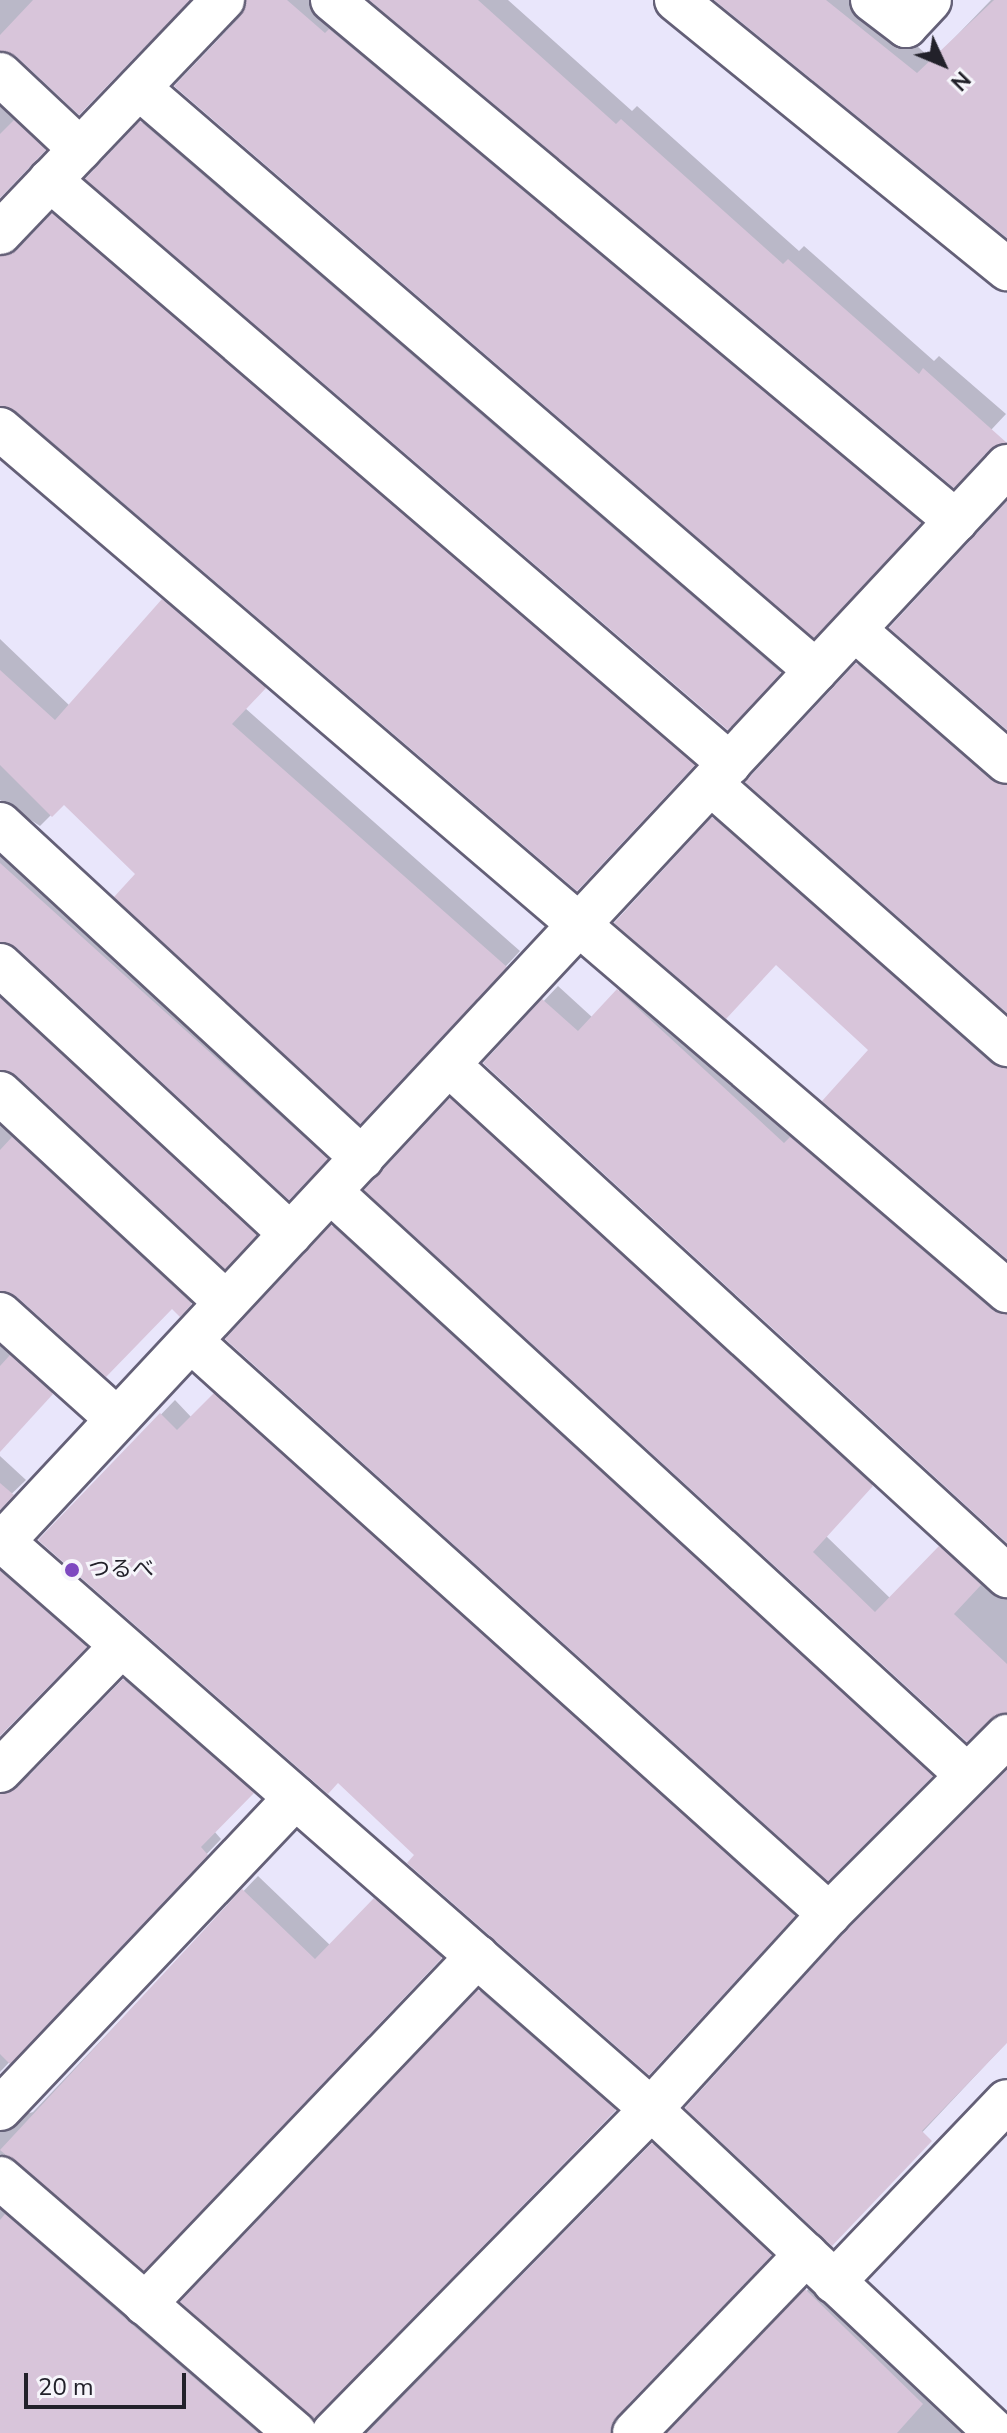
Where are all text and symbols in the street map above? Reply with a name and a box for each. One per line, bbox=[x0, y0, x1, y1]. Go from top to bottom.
north arrow bbox=[903, 24, 983, 104]
text: N bbox=[944, 64, 977, 97]
place label: つるべ bbox=[88, 1557, 154, 1583]
marker: つるべ bbox=[63, 1561, 81, 1579]
scale bar bbox=[28, 2357, 190, 2407]
text: 20 m bbox=[38, 2371, 94, 2403]

